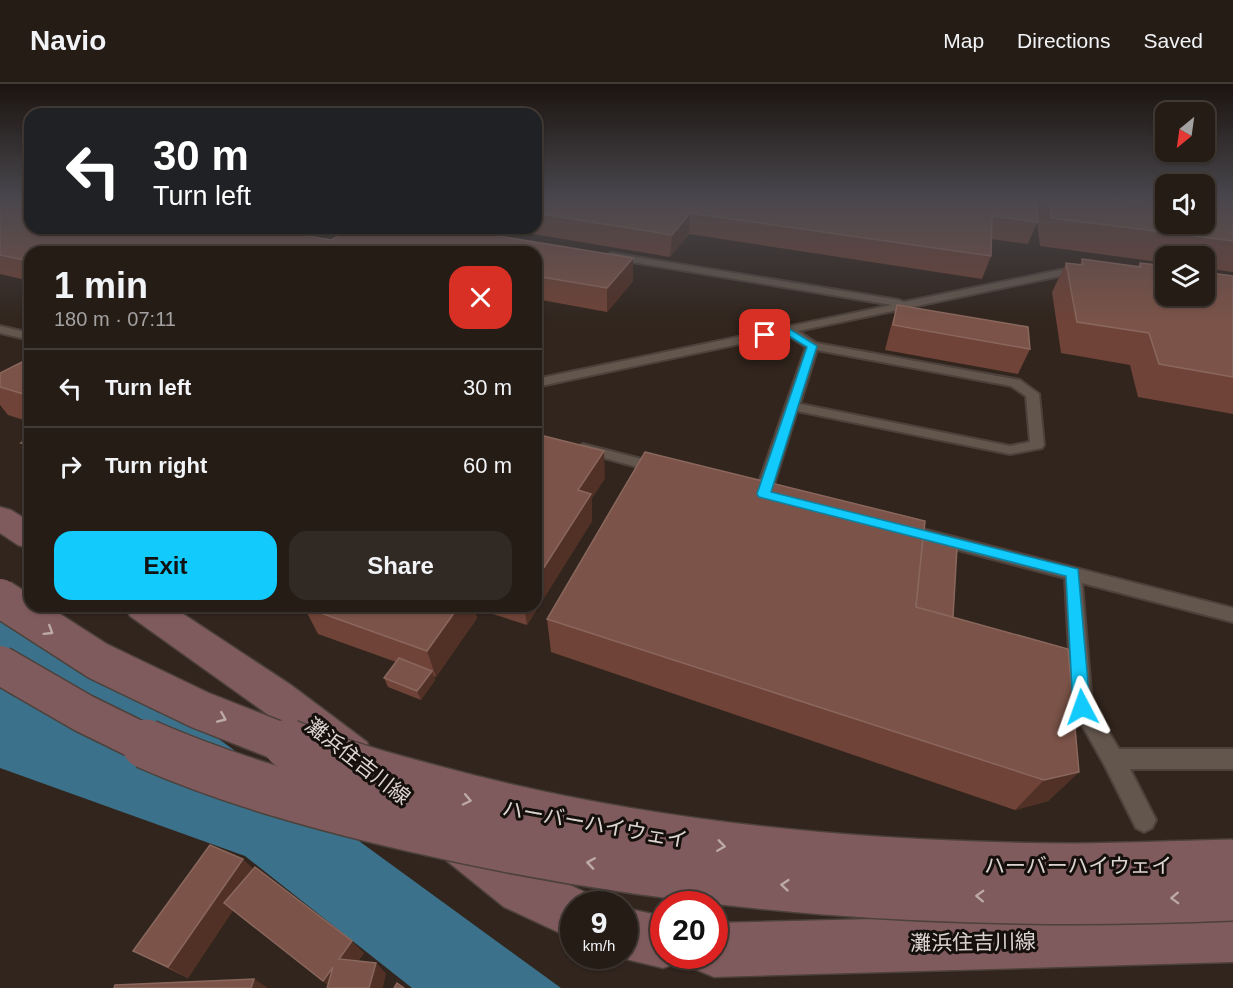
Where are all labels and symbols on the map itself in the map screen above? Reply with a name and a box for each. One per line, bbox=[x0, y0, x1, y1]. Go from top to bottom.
north arrow bbox=[1155, 102, 1215, 162]
pin bbox=[739, 309, 790, 360]
one-way arrow bbox=[43, 623, 53, 635]
position arrow bbox=[1050, 675, 1114, 739]
one-way arrow bbox=[216, 711, 227, 723]
street label: 灘浜住吉川線 bbox=[301, 713, 415, 809]
one-way arrow bbox=[462, 793, 472, 806]
street label: ハーバーハイウェイ bbox=[500, 796, 690, 852]
one-way arrow bbox=[716, 840, 725, 852]
street label: ハーバーハイウェイ bbox=[984, 854, 1172, 877]
one-way arrow bbox=[587, 857, 596, 869]
one-way arrow bbox=[780, 878, 789, 891]
one-way arrow bbox=[975, 890, 984, 903]
speed limit sign: 20 bbox=[650, 891, 728, 969]
one-way arrow bbox=[1170, 892, 1179, 904]
street label: 灘浜住吉川線 bbox=[910, 929, 1036, 955]

